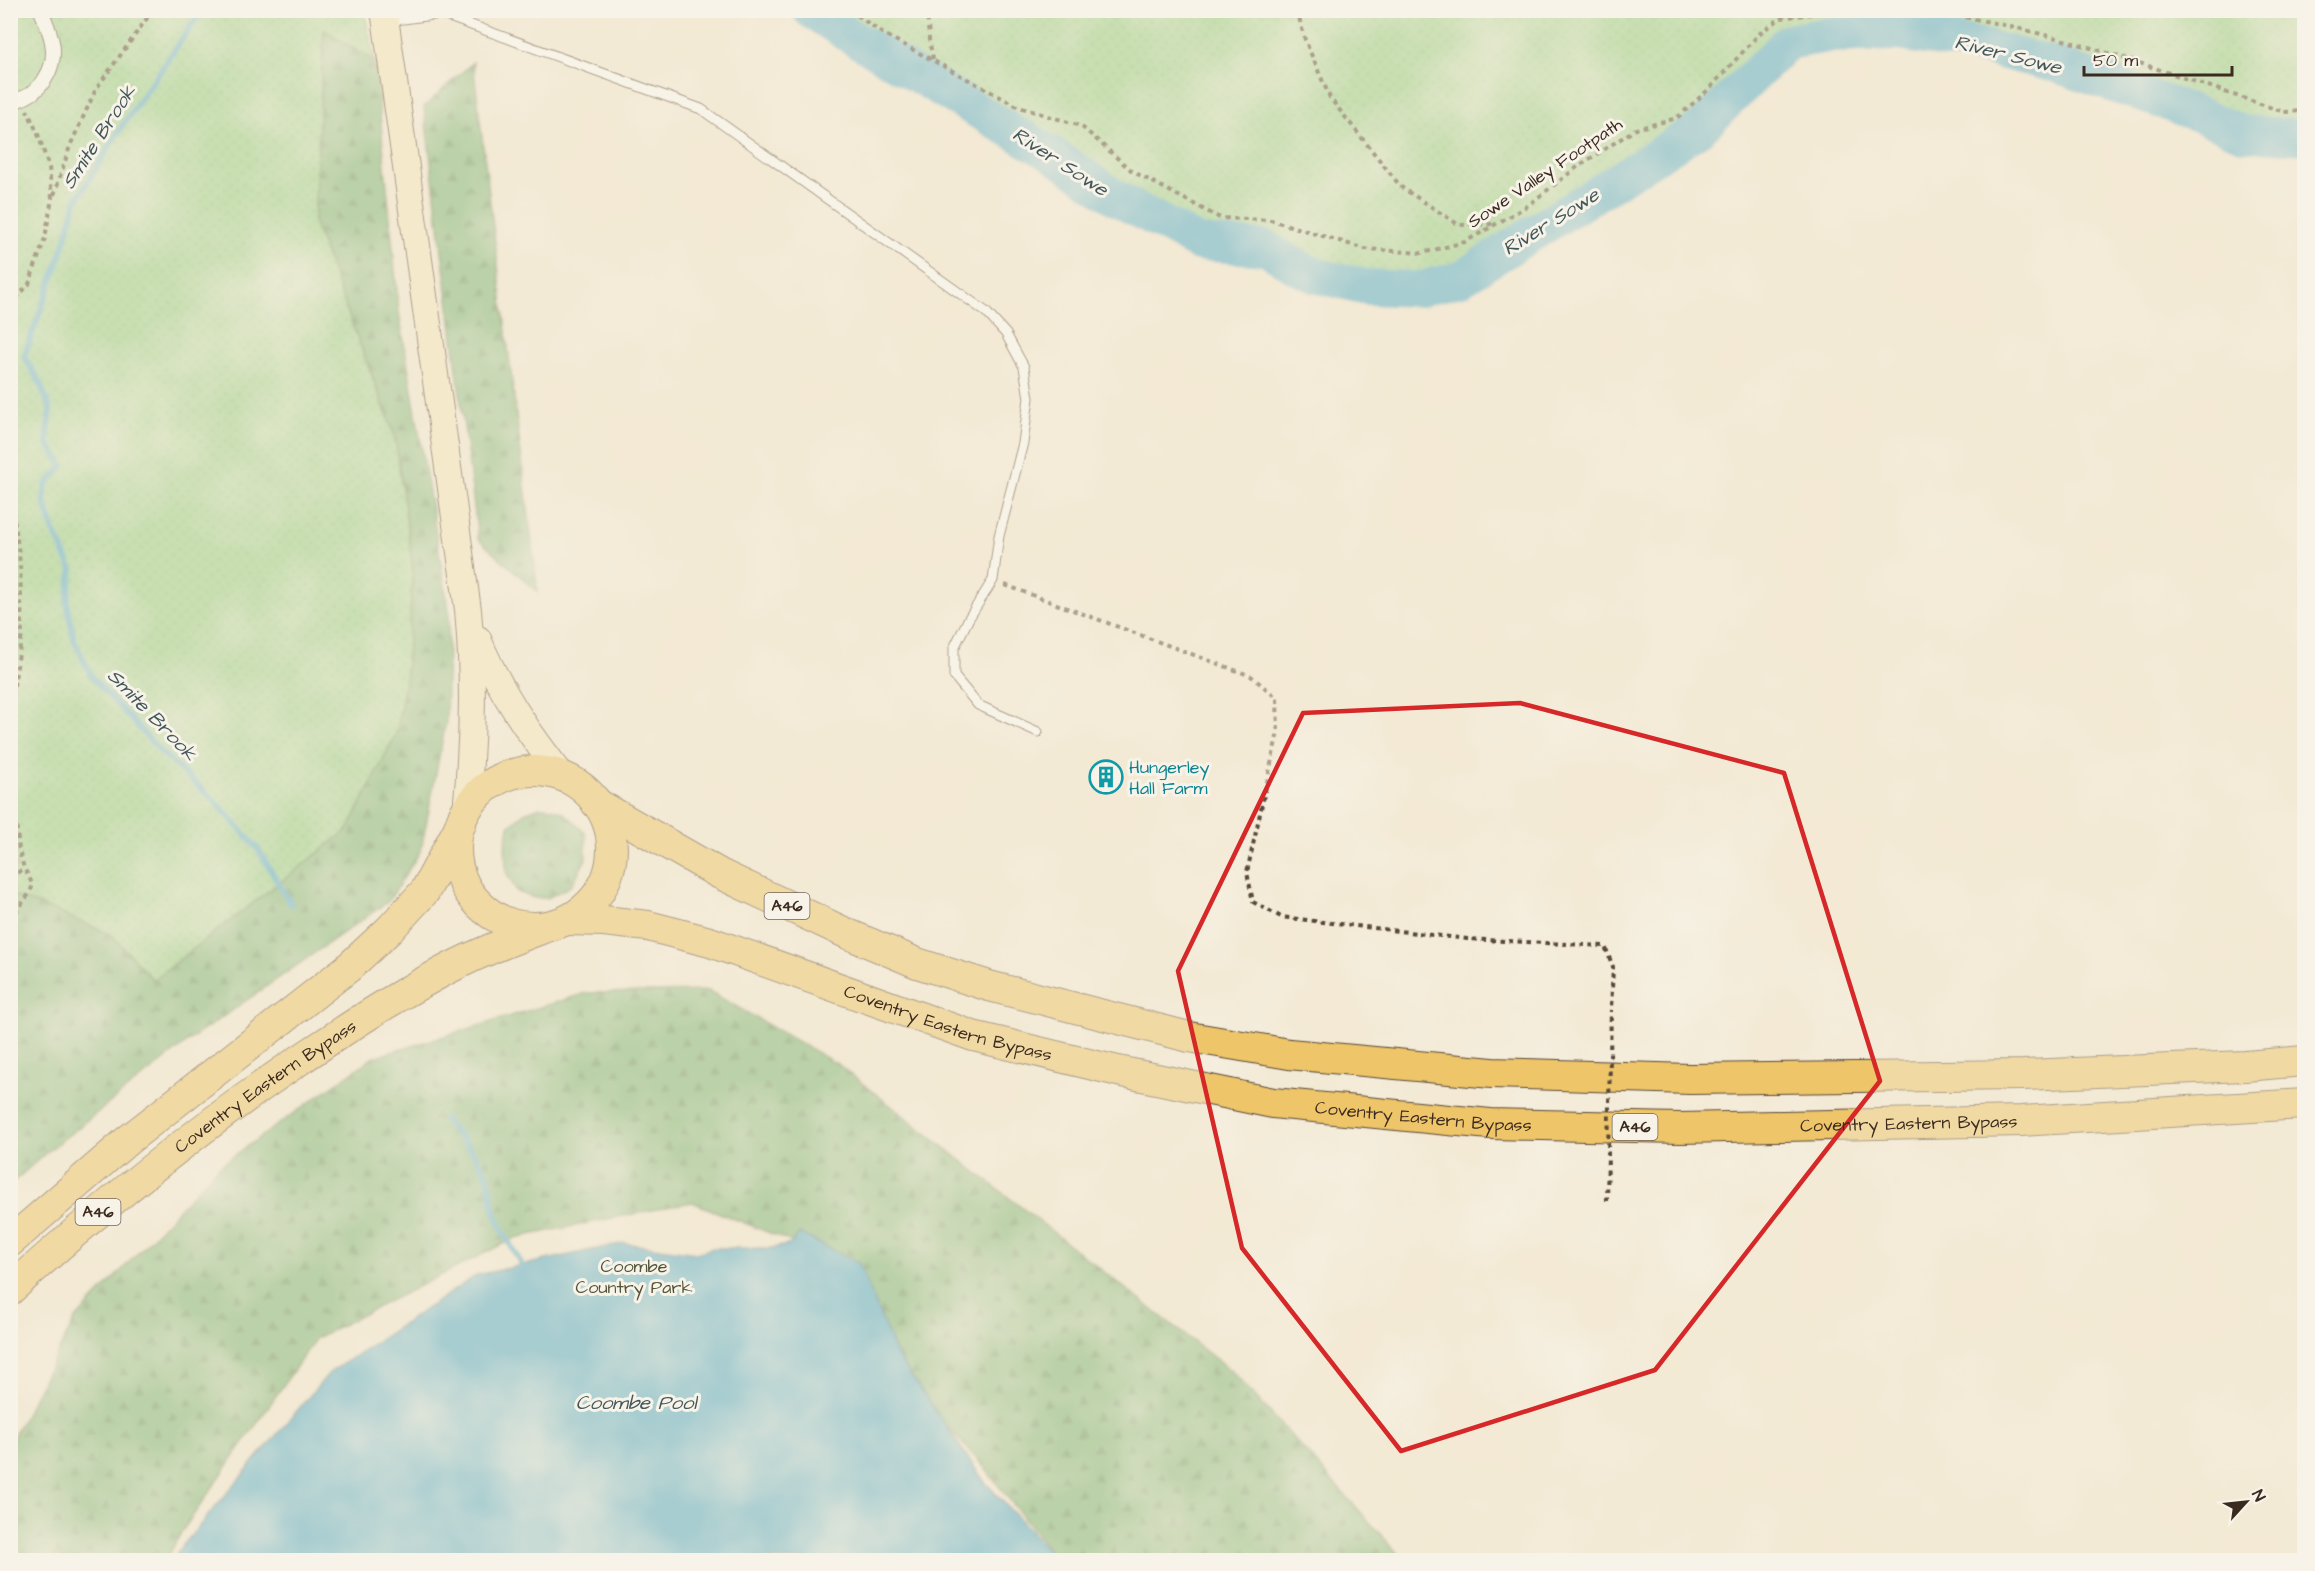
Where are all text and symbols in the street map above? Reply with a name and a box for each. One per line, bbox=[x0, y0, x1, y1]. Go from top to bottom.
water label: River Sowe bbox=[1952, 28, 2065, 82]
scale bar bbox=[2084, 39, 2232, 77]
text: 50 m bbox=[2093, 48, 2138, 73]
water label: Smite Brook bbox=[55, 79, 143, 194]
street label: Sowe Valley Footpath bbox=[1463, 112, 1628, 235]
water label: River Sowe bbox=[1007, 121, 1114, 204]
water label: River Sowe bbox=[1498, 181, 1605, 263]
water label: Smite Brook bbox=[101, 663, 204, 768]
place label: Hungerley Hall Farm bbox=[1129, 755, 1210, 801]
building icon: Hungerley Hall Farm bbox=[1088, 759, 1124, 795]
road number: A46 bbox=[764, 893, 810, 919]
street label: Coventry Eastern Bypass bbox=[840, 978, 1055, 1067]
street label: Coventry Eastern Bypass bbox=[169, 1013, 361, 1159]
street label: Coventry Eastern Bypass bbox=[1314, 1095, 1532, 1138]
street label: Coventry Eastern Bypass bbox=[1800, 1109, 2018, 1138]
road number: A46 bbox=[1612, 1114, 1658, 1140]
road number: A46 bbox=[76, 1199, 120, 1225]
park label: Coombe Country Park bbox=[576, 1254, 692, 1301]
water label: Coombe Pool bbox=[576, 1389, 699, 1417]
north arrow bbox=[2216, 1472, 2276, 1532]
text: N bbox=[2246, 1486, 2271, 1505]

